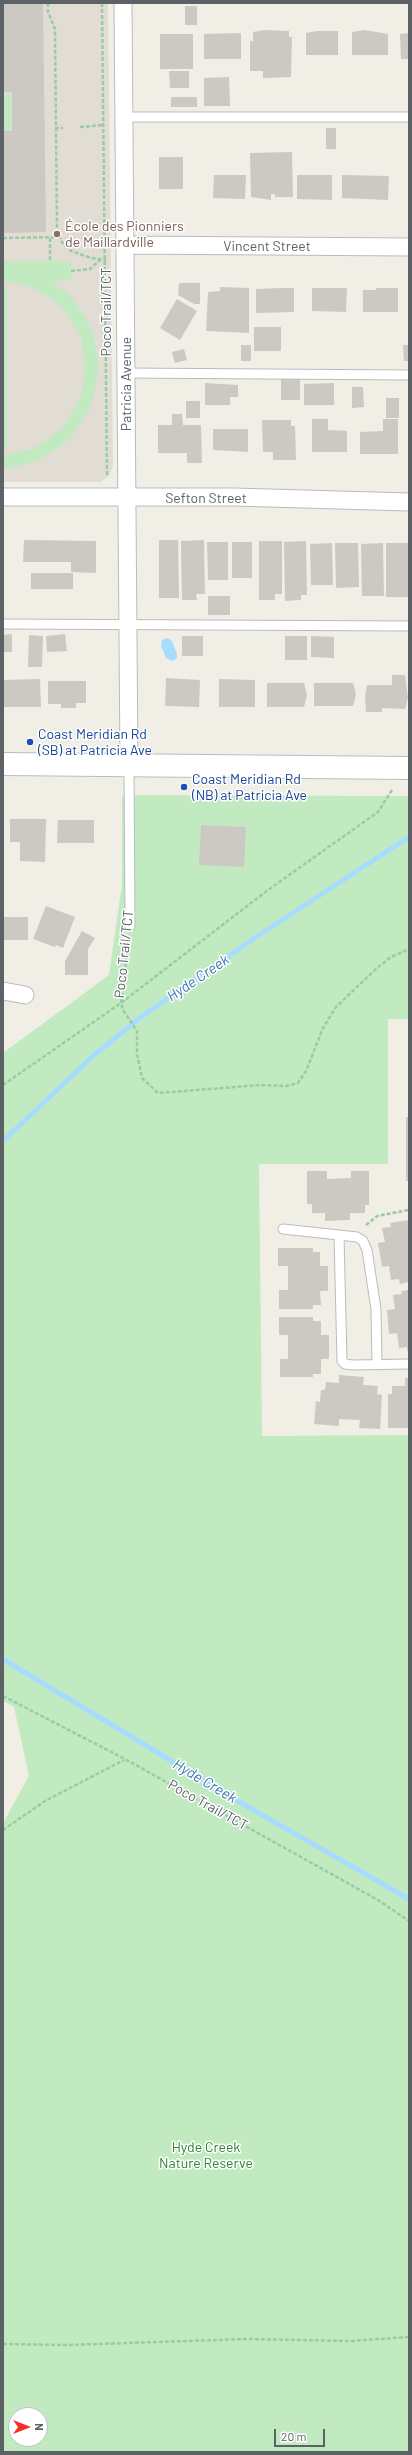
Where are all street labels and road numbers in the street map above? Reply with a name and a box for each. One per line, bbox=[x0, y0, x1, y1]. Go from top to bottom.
street label: Vincent Street bbox=[223, 238, 311, 254]
street label: Poco Trail/TCT bbox=[98, 268, 114, 356]
street label: Patricia Avenue bbox=[118, 337, 134, 431]
street label: Sefton Street bbox=[165, 490, 247, 506]
street label: Poco Trail/TCT bbox=[111, 909, 137, 999]
street label: Poco Trail/TCT bbox=[165, 1776, 251, 1834]

